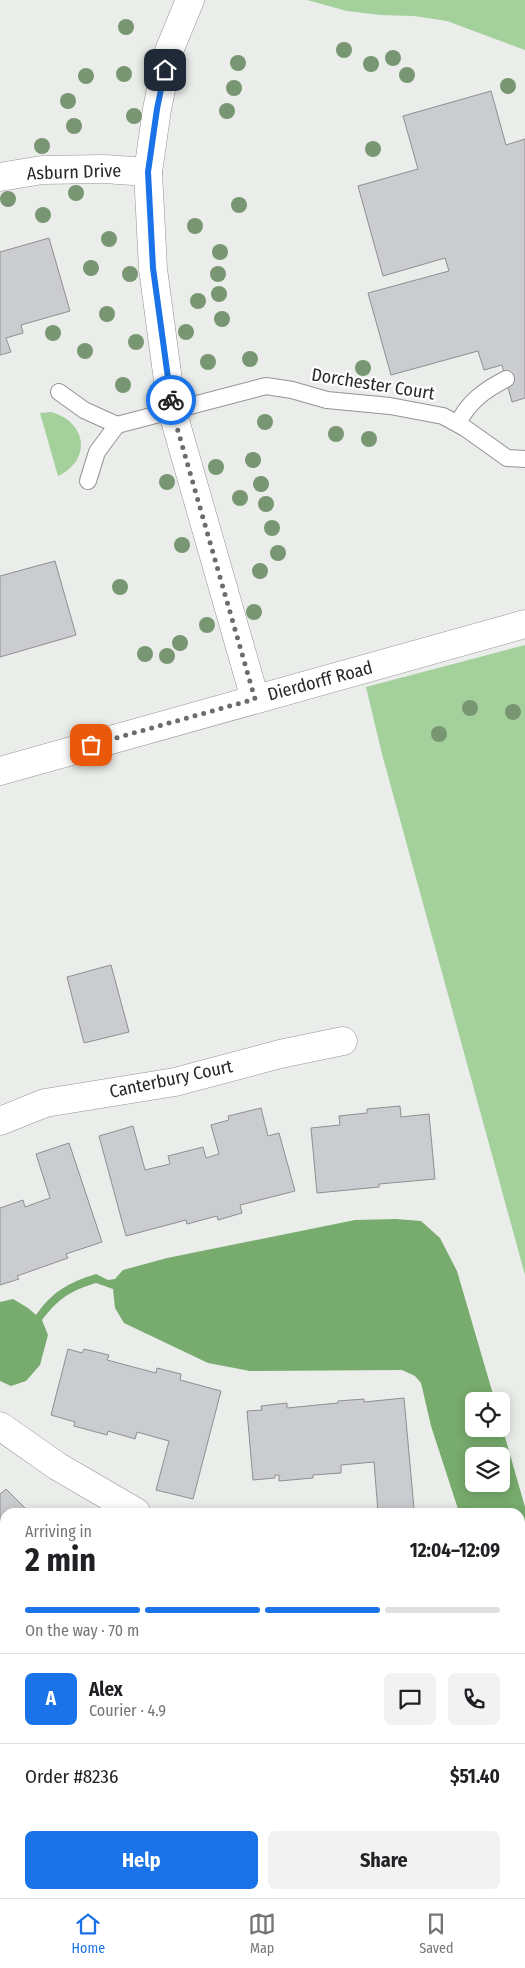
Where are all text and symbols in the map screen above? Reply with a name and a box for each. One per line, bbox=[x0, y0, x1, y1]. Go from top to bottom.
pin bbox=[144, 49, 186, 91]
icon: home bbox=[151, 56, 179, 84]
street label: Asburn Drive bbox=[27, 159, 122, 185]
street label: Dorchester Court bbox=[310, 363, 436, 405]
courier bbox=[146, 375, 196, 425]
icon: bike bbox=[157, 386, 185, 414]
street label: Dierdorff Road bbox=[265, 656, 375, 706]
pin bbox=[70, 724, 112, 766]
icon: bag bbox=[77, 731, 105, 759]
street label: Canterbury Court bbox=[107, 1055, 235, 1103]
map controls bbox=[465, 1392, 510, 1492]
button: locate bbox=[465, 1392, 510, 1437]
button: layers bbox=[465, 1447, 510, 1492]
text: Arriving in bbox=[25, 1522, 92, 1541]
text: 12:04–12:09 bbox=[410, 1539, 500, 1562]
text: 2 min bbox=[25, 1541, 96, 1579]
text: On the way · 70 m bbox=[25, 1621, 139, 1640]
button: chat bbox=[384, 1673, 436, 1725]
button: phone bbox=[448, 1673, 500, 1725]
text: Alex bbox=[89, 1678, 123, 1701]
text: A bbox=[46, 1687, 56, 1710]
text: Courier · 4.9 bbox=[89, 1701, 166, 1720]
text: Order #8236 bbox=[25, 1765, 118, 1788]
text: $51.40 bbox=[450, 1765, 500, 1788]
button: Help bbox=[25, 1831, 258, 1889]
button: Share bbox=[268, 1831, 500, 1889]
tab: Home bbox=[72, 1910, 105, 1957]
tab: Map bbox=[248, 1910, 276, 1957]
tab: Saved bbox=[419, 1910, 453, 1957]

